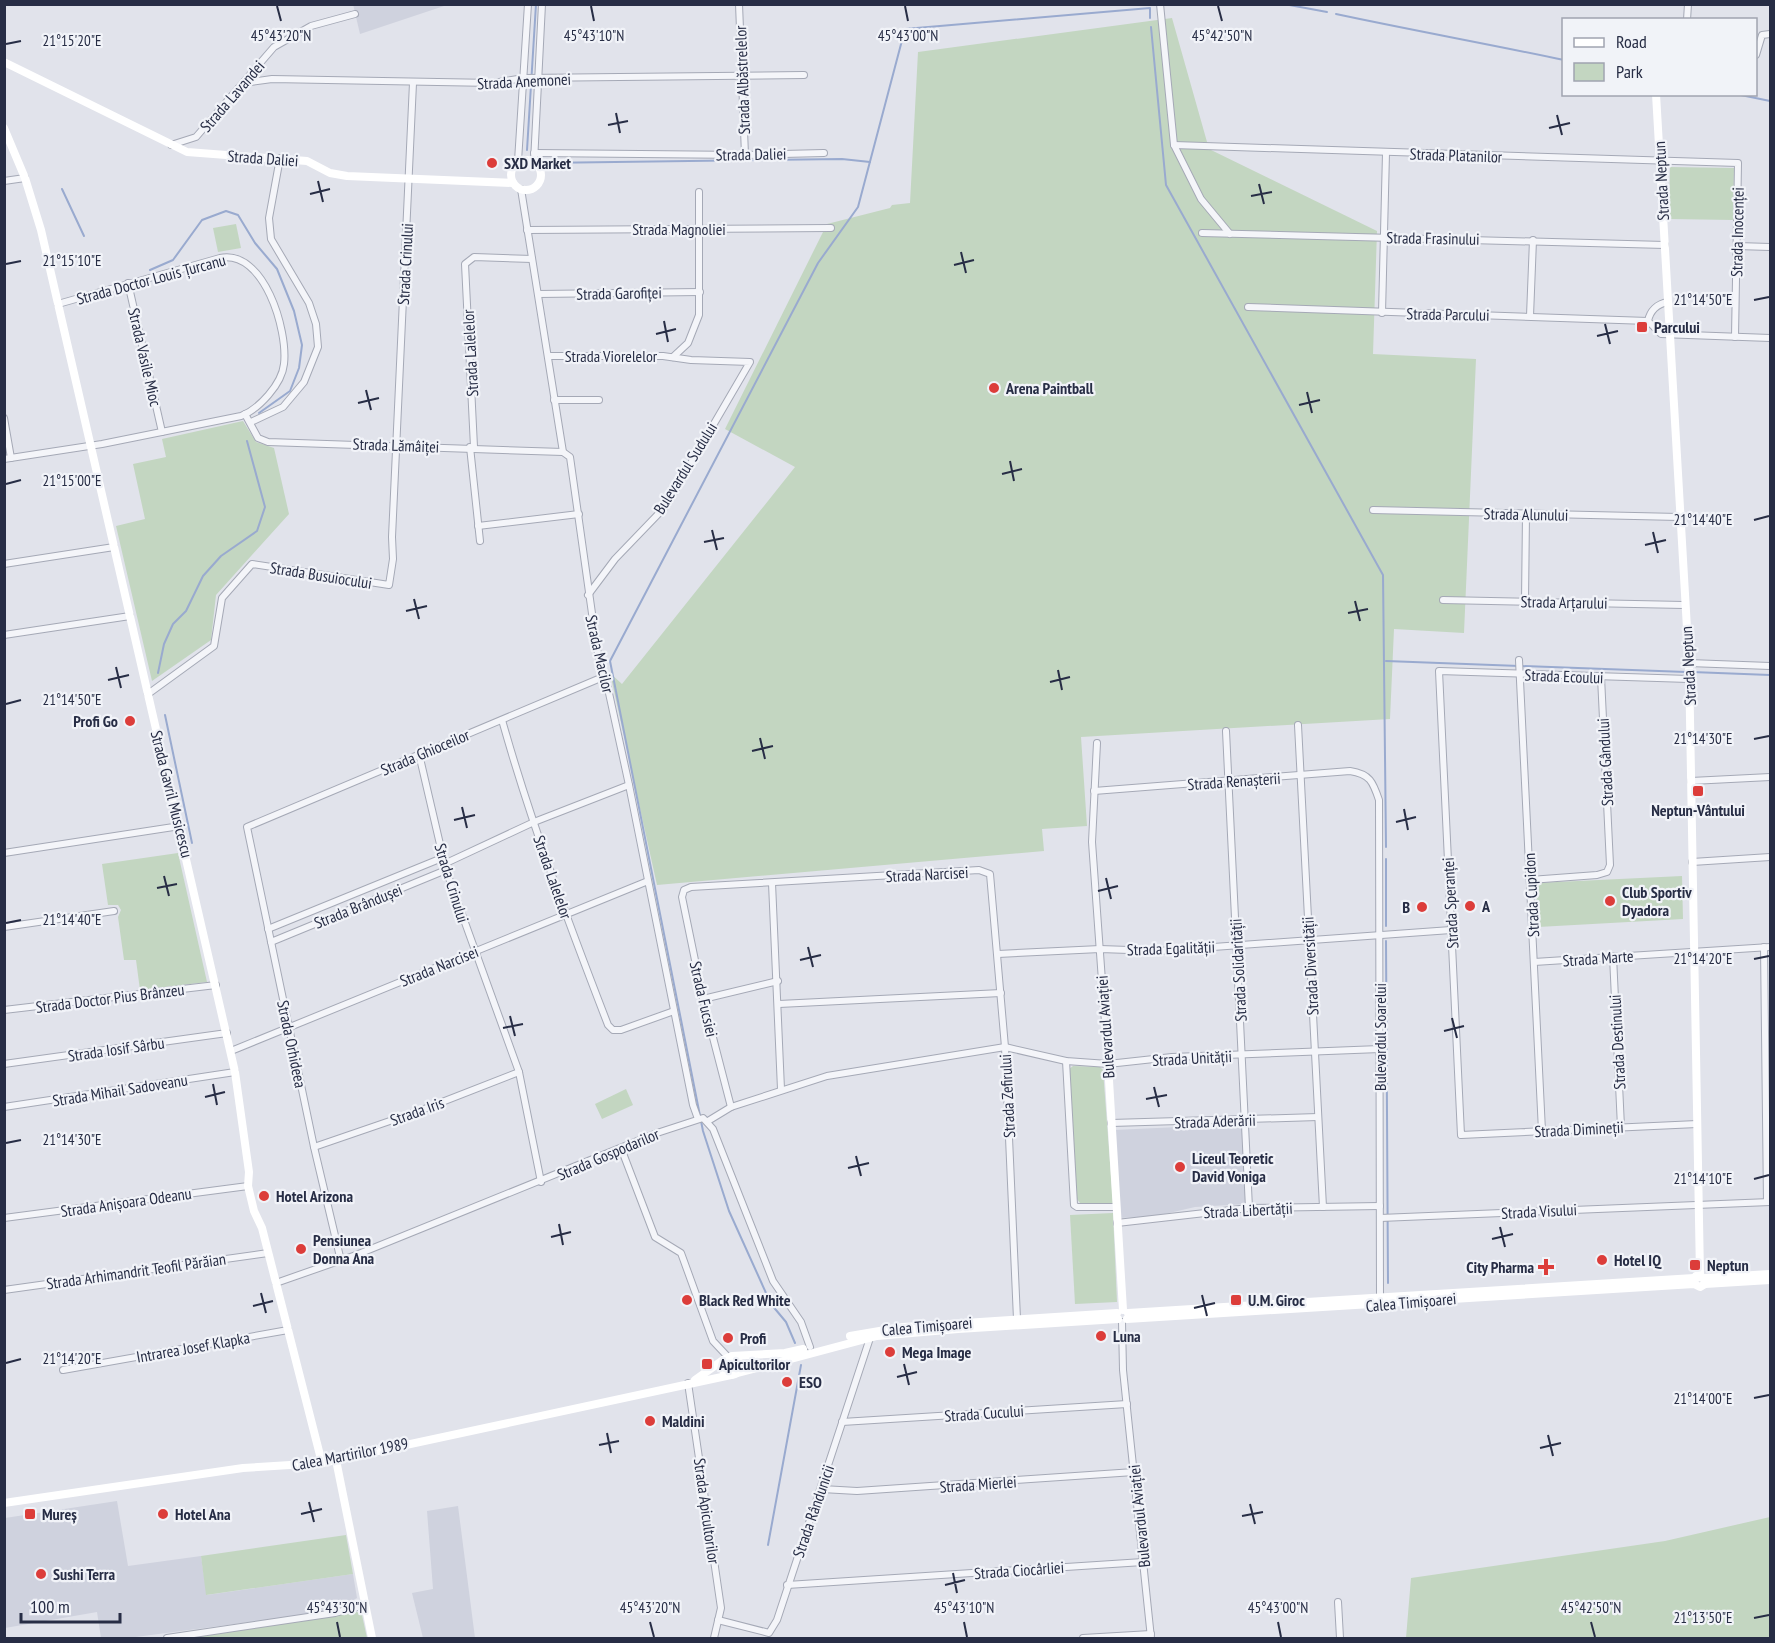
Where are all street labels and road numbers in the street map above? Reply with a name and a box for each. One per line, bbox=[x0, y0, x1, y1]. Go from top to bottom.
street label: Strada Albăstrelelor bbox=[730, 25, 754, 135]
street label: Strada Lavandei bbox=[196, 56, 268, 136]
street label: Strada Anemonei bbox=[477, 69, 571, 93]
street label: Strada Neptun bbox=[1649, 141, 1673, 221]
street label: Strada Daliei bbox=[715, 143, 787, 165]
street label: Strada Platanilor bbox=[1409, 143, 1503, 167]
street label: Strada Daliei bbox=[227, 146, 299, 170]
street label: Strada Inocenței bbox=[1726, 187, 1748, 277]
street label: Strada Magnoliei bbox=[632, 219, 726, 239]
street label: Strada Crinului bbox=[393, 223, 417, 305]
street label: Strada Frasinului bbox=[1386, 227, 1480, 249]
street label: Strada Doctor Louis Țurcanu bbox=[74, 249, 228, 309]
street label: Strada Garofiței bbox=[576, 282, 662, 304]
street label: Strada Parcului bbox=[1406, 303, 1490, 325]
street label: Strada Vasile Mioc bbox=[124, 306, 166, 408]
street label: Strada Lalelelor bbox=[458, 308, 482, 397]
street label: Strada Viorelelor bbox=[565, 346, 658, 366]
street label: Bulevardul Sudului bbox=[649, 418, 721, 518]
street label: Strada Lămâiței bbox=[352, 433, 440, 457]
street label: Strada Alunului bbox=[1483, 503, 1569, 525]
street label: Strada Busuiocului bbox=[269, 557, 373, 593]
street label: Strada Arțarului bbox=[1520, 591, 1608, 613]
street label: Strada Macilor bbox=[581, 613, 619, 696]
street label: Strada Neptun bbox=[1676, 626, 1700, 706]
street label: Strada Ecoului bbox=[1524, 665, 1604, 687]
street label: Strada Gândului bbox=[1593, 717, 1617, 807]
street label: Strada Ghioceilor bbox=[378, 724, 473, 780]
street label: Strada Gavril Musicescu bbox=[147, 728, 197, 860]
street label: Strada Renașterii bbox=[1187, 768, 1281, 794]
street label: Strada Lalelelor bbox=[529, 832, 577, 922]
street label: Strada Crinului bbox=[430, 841, 474, 925]
street label: Strada Cupidon bbox=[1519, 852, 1543, 938]
street label: Strada Speranței bbox=[1438, 857, 1462, 949]
street label: Strada Narcisei bbox=[885, 862, 969, 886]
street label: Strada Brândușei bbox=[311, 879, 405, 933]
street label: Strada Diversității bbox=[1297, 916, 1323, 1016]
street label: Strada Solidarității bbox=[1225, 918, 1251, 1022]
street label: Strada Egalității bbox=[1127, 936, 1215, 960]
street label: Strada Narcisei bbox=[397, 941, 481, 991]
street label: Strada Marte bbox=[1562, 946, 1634, 970]
street label: Strada Fucsiei bbox=[686, 959, 722, 1039]
street label: Bulevardul Aviației bbox=[1091, 975, 1119, 1079]
street label: Strada Doctor Pius Brânzeu bbox=[35, 979, 186, 1017]
street label: Bulevardul Soarelui bbox=[1370, 983, 1390, 1091]
street label: Strada Destinului bbox=[1605, 994, 1629, 1090]
street label: Strada Orhideea bbox=[273, 998, 311, 1090]
street label: Strada Iosif Sârbu bbox=[66, 1032, 166, 1066]
street label: Strada Unității bbox=[1152, 1046, 1232, 1070]
street label: Strada Zefirului bbox=[995, 1054, 1019, 1138]
street label: Strada Mihail Sadoveanu bbox=[51, 1069, 189, 1111]
street label: Strada Iris bbox=[387, 1092, 447, 1130]
street label: Strada Aderării bbox=[1174, 1110, 1256, 1132]
street label: Strada Dimineții bbox=[1534, 1117, 1624, 1141]
street label: Strada Gospodarilor bbox=[554, 1123, 663, 1185]
street label: Strada Anișoara Odeanu bbox=[59, 1183, 193, 1221]
street label: Strada Libertății bbox=[1203, 1198, 1293, 1222]
street label: Strada Visului bbox=[1501, 1199, 1577, 1223]
street label: Strada Arhimandrit Teofil Părăian bbox=[45, 1248, 227, 1294]
street label: Calea Timișoarei bbox=[1365, 1288, 1457, 1316]
street label: Calea Timișoarei bbox=[881, 1312, 973, 1340]
street label: Intrarea Josef Klapka bbox=[135, 1327, 251, 1367]
street label: Strada Cucului bbox=[944, 1400, 1024, 1426]
street label: Calea Martirilor 1989 bbox=[290, 1433, 410, 1475]
street label: Strada Apicultorilor bbox=[690, 1457, 724, 1566]
street label: Strada Rândunicii bbox=[788, 1462, 838, 1560]
street label: Bulevardul Aviației bbox=[1124, 1464, 1154, 1568]
street label: Strada Mierlei bbox=[939, 1471, 1017, 1497]
street label: Strada Ciocârliei bbox=[973, 1557, 1065, 1583]

